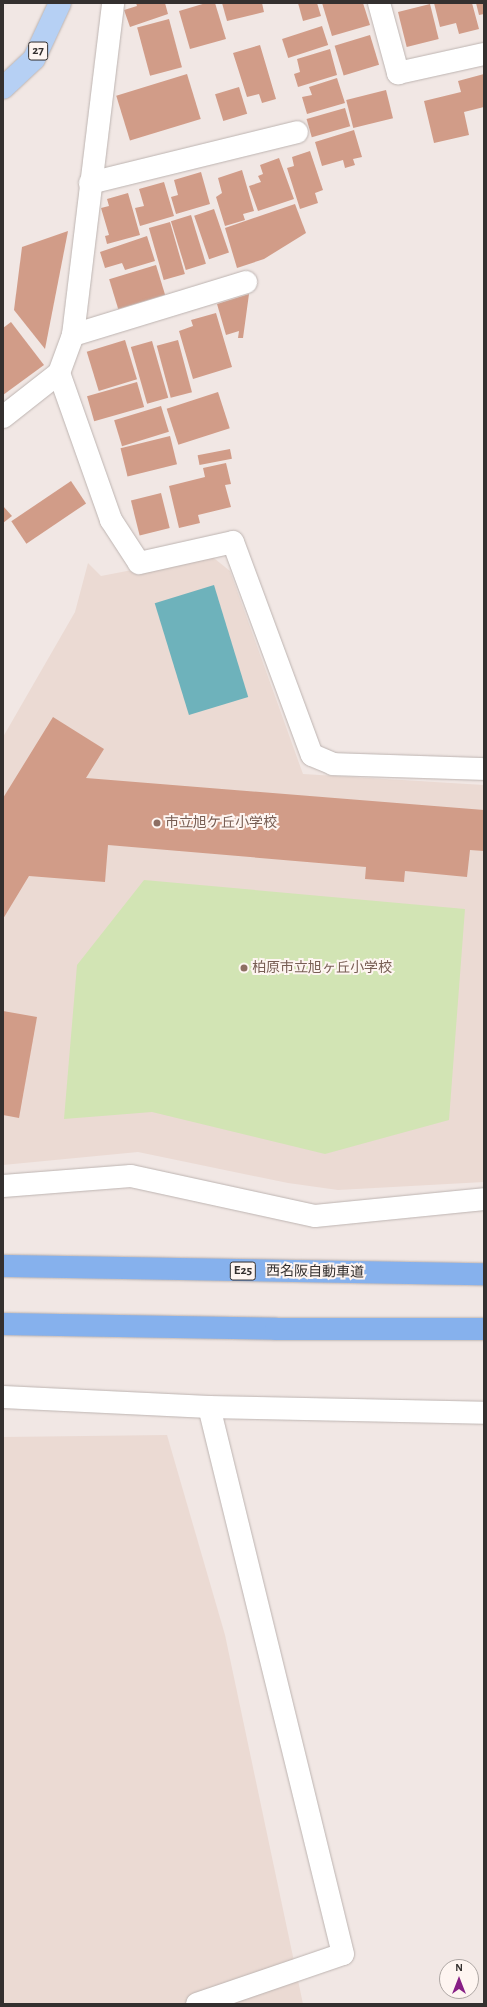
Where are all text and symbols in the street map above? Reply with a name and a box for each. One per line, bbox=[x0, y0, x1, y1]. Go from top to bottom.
road number: 27 bbox=[28, 40, 48, 62]
place label: 市立旭ケ丘小学校 bbox=[165, 815, 277, 831]
marker: 市立旭ケ丘小学校 bbox=[152, 818, 162, 828]
place label: 柏原市立旭ヶ丘小学校 bbox=[252, 960, 392, 976]
marker: 柏原市立旭ヶ丘小学校 bbox=[239, 963, 249, 973]
road number: E25 bbox=[229, 1260, 257, 1282]
street label: 西名阪自動車道 bbox=[266, 1263, 364, 1281]
north arrow bbox=[439, 1959, 479, 1999]
text: N bbox=[455, 1962, 463, 1973]

